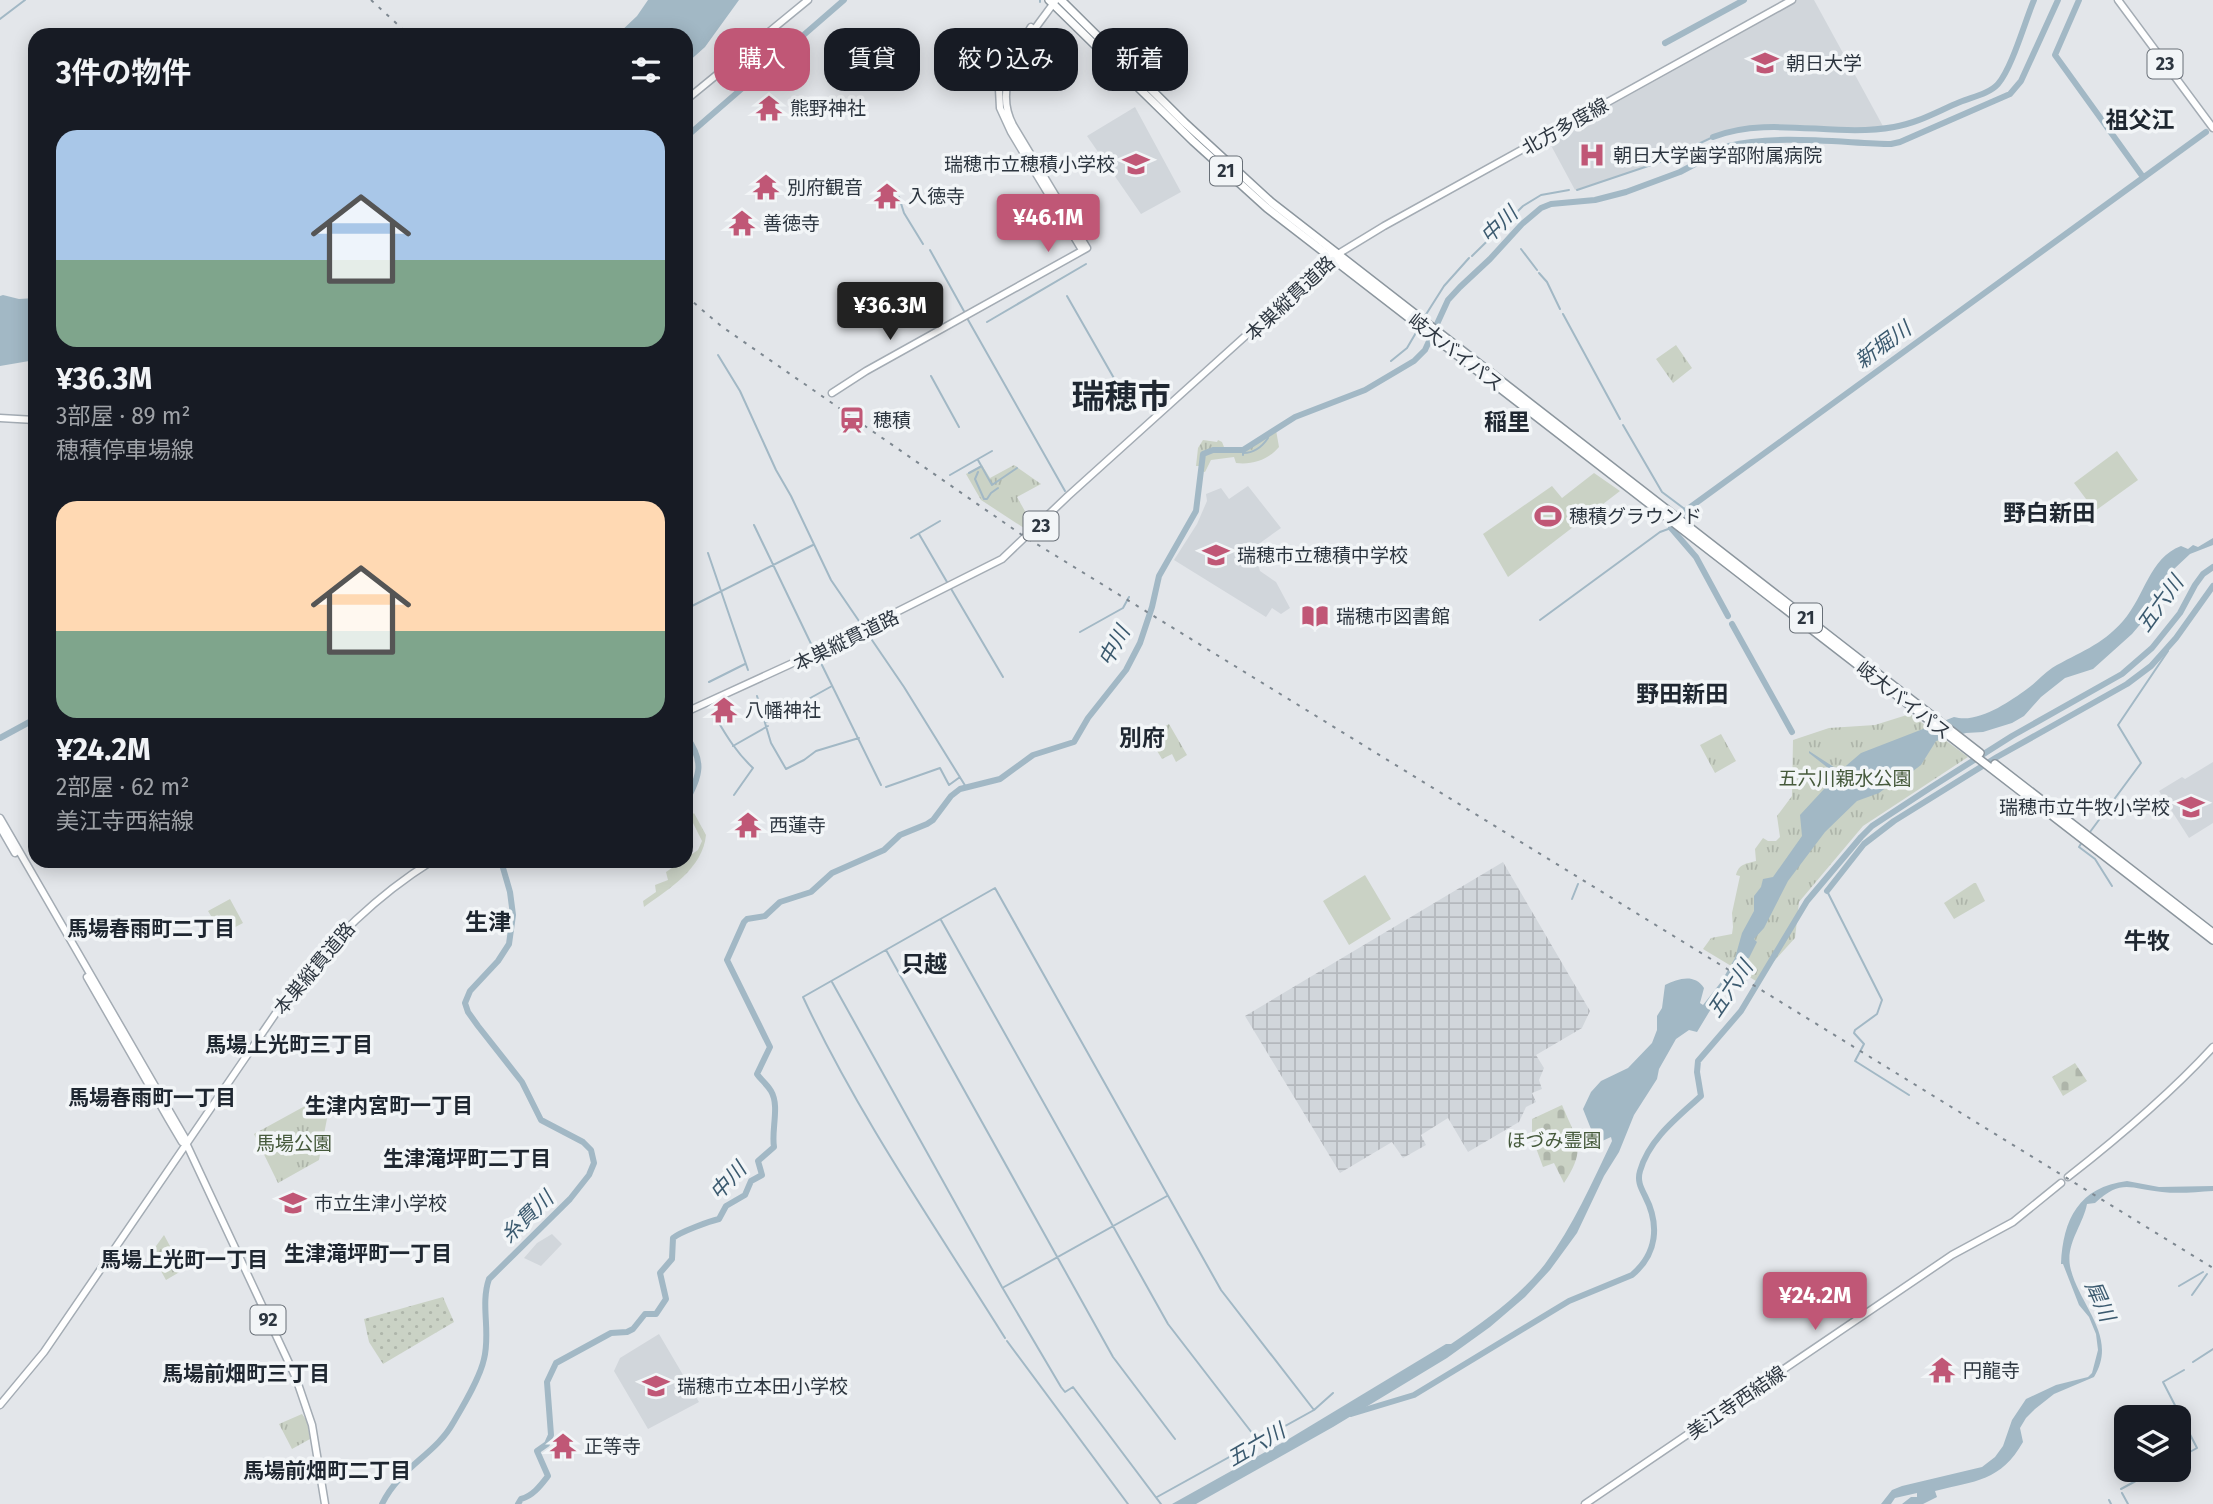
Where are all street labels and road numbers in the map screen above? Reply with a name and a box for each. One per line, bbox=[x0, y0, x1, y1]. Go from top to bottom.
road number: 23 bbox=[2148, 50, 2182, 78]
street label: 北方多度線 bbox=[1518, 93, 1612, 160]
road number: 21 bbox=[1210, 156, 1242, 186]
street label: 本巣縦貫道路 bbox=[1241, 251, 1340, 346]
street label: 岐大バイパス bbox=[1404, 308, 1508, 396]
road number: 23 bbox=[1024, 512, 1058, 540]
road number: 21 bbox=[1790, 604, 1822, 632]
street label: 本巣縦貫道路 bbox=[790, 605, 902, 676]
street label: 岐大バイパス bbox=[1852, 656, 1956, 744]
street label: 本巣縦貫道路 bbox=[269, 917, 360, 1019]
road number: 92 bbox=[250, 1306, 286, 1335]
street label: 美江寺西結線 bbox=[1683, 1361, 1790, 1444]

